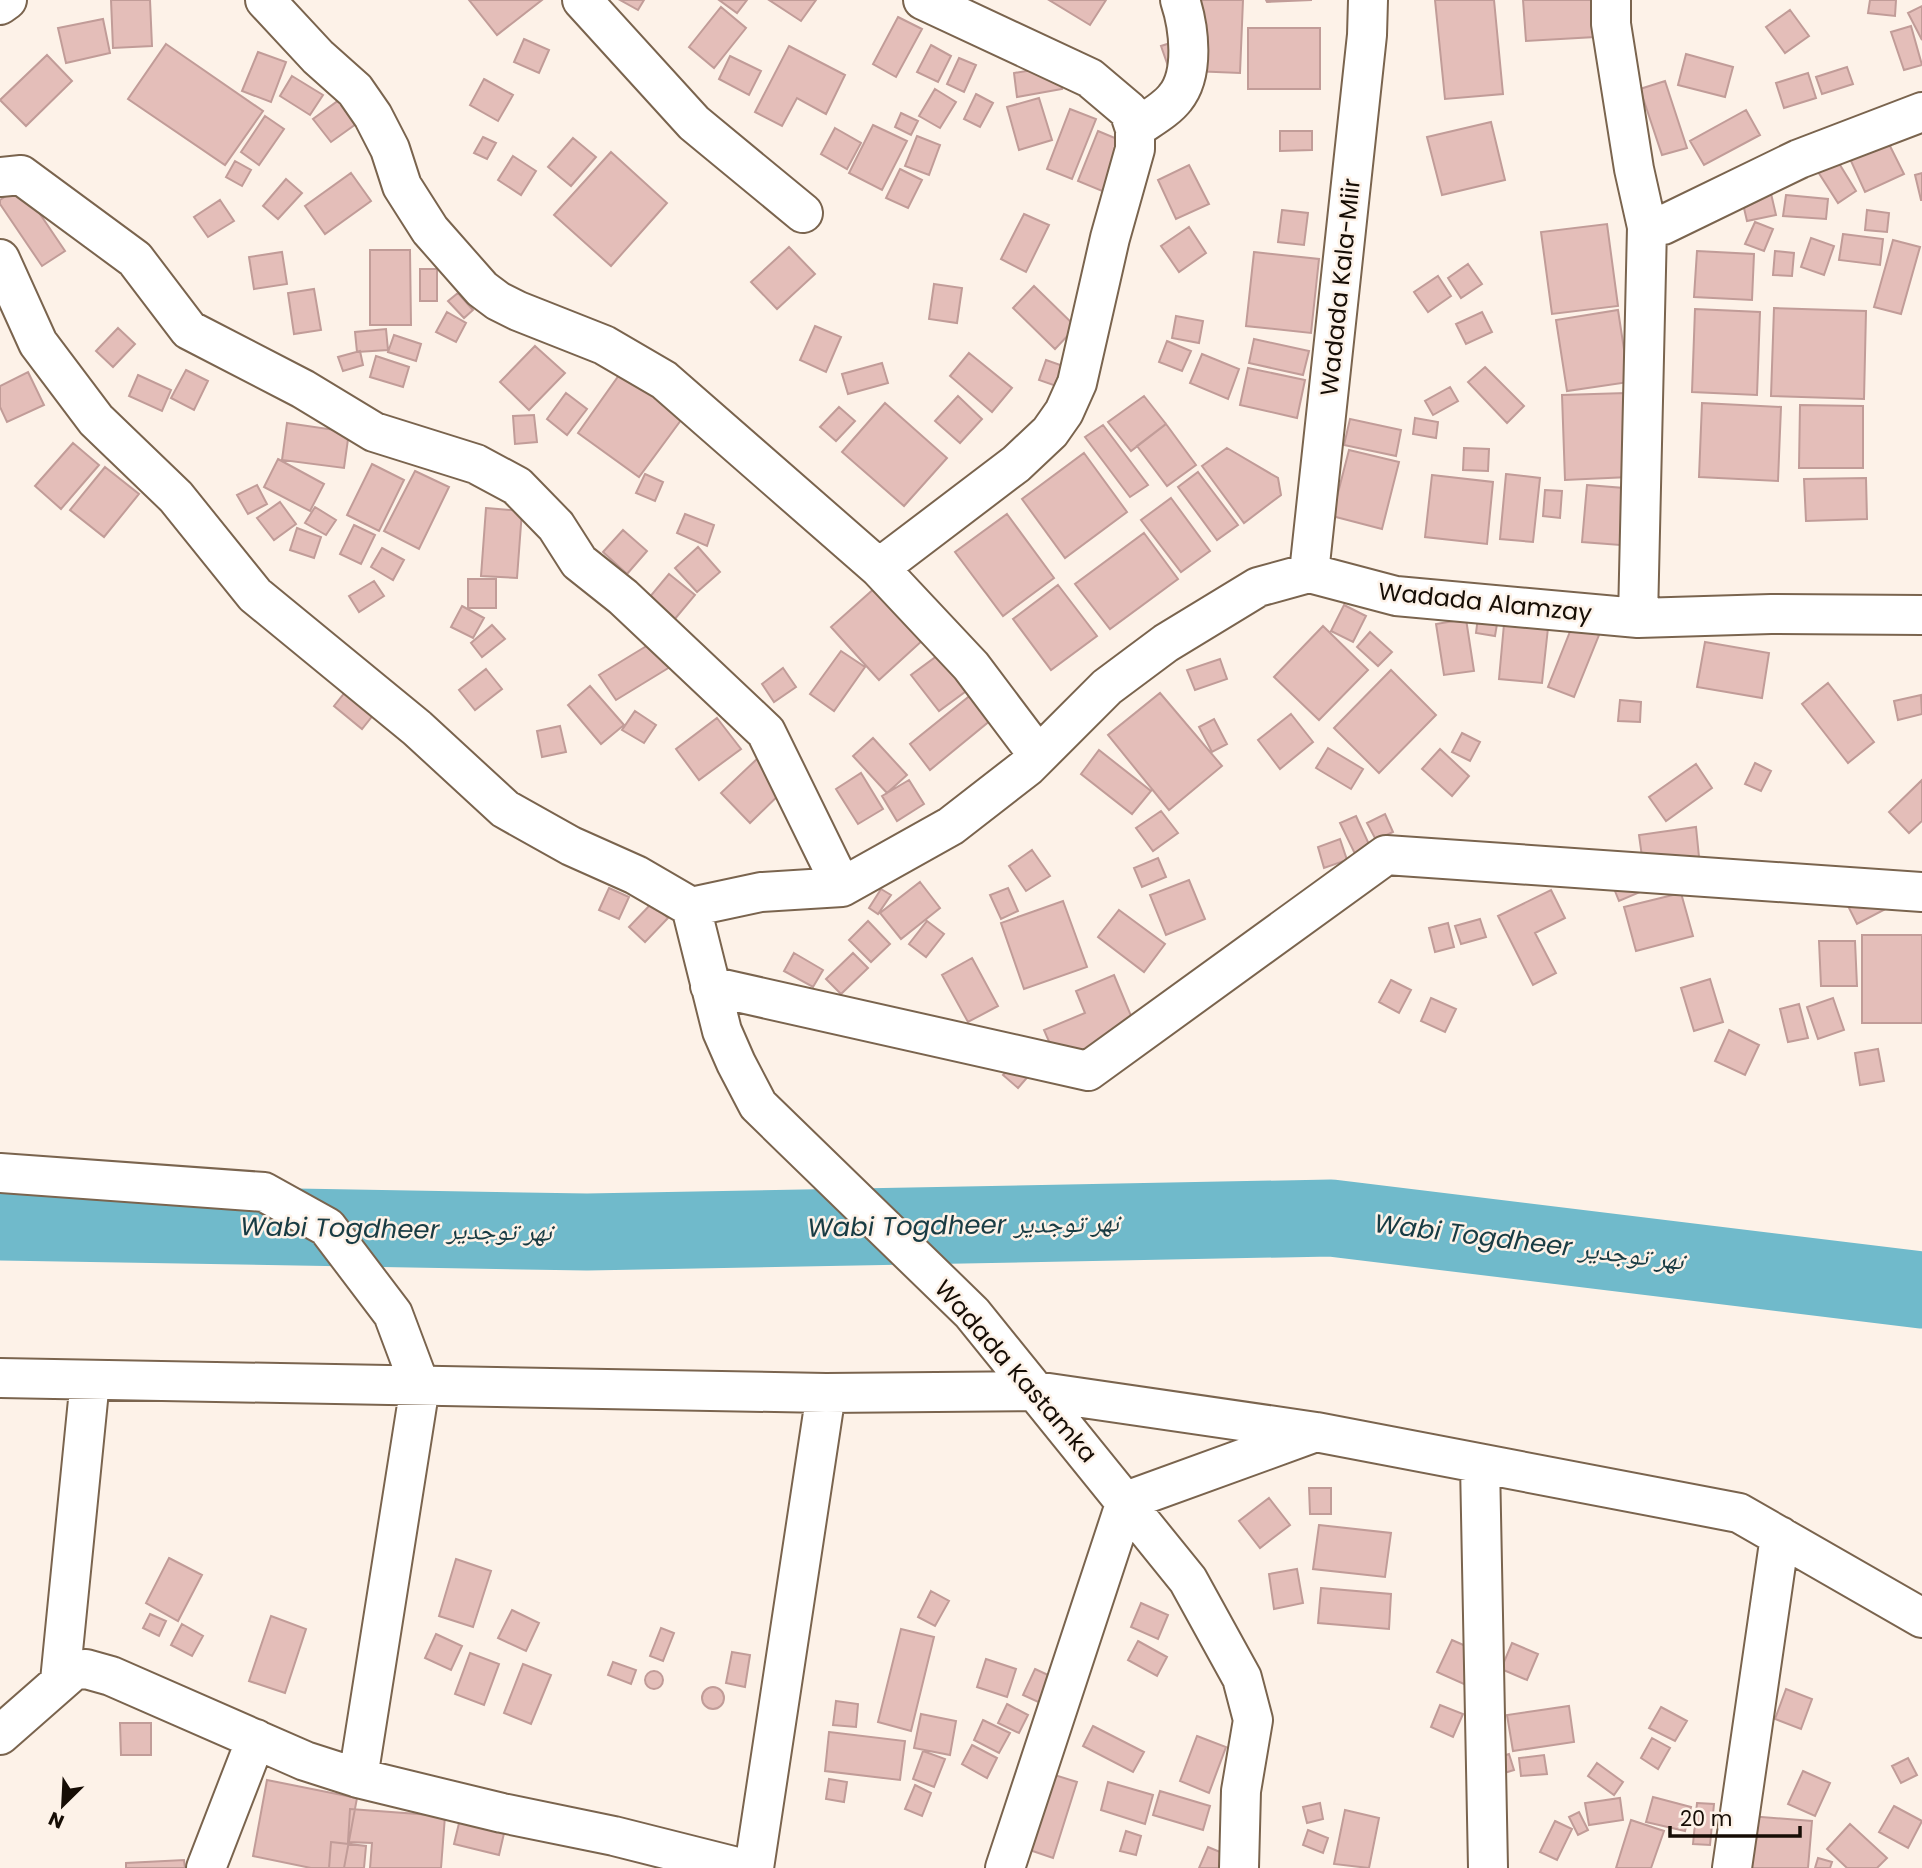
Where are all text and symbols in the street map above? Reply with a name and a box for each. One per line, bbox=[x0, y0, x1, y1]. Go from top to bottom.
street label: Wadada Kala-Miir bbox=[1312, 177, 1368, 397]
street label: Wadada Alamzay bbox=[1377, 574, 1594, 630]
water label: Wabi Togdheer نهر توجدير bbox=[807, 1204, 1123, 1246]
water label: Wabi Togdheer نهر توجدير bbox=[1372, 1205, 1689, 1279]
water label: Wabi Togdheer نهر توجدير bbox=[240, 1208, 556, 1250]
street label: Wadada Kastamka bbox=[927, 1272, 1105, 1470]
north arrow bbox=[28, 1770, 98, 1840]
scale bar bbox=[1670, 1794, 1800, 1838]
text: 20 m bbox=[1680, 1804, 1733, 1833]
text: N bbox=[44, 1805, 68, 1835]

